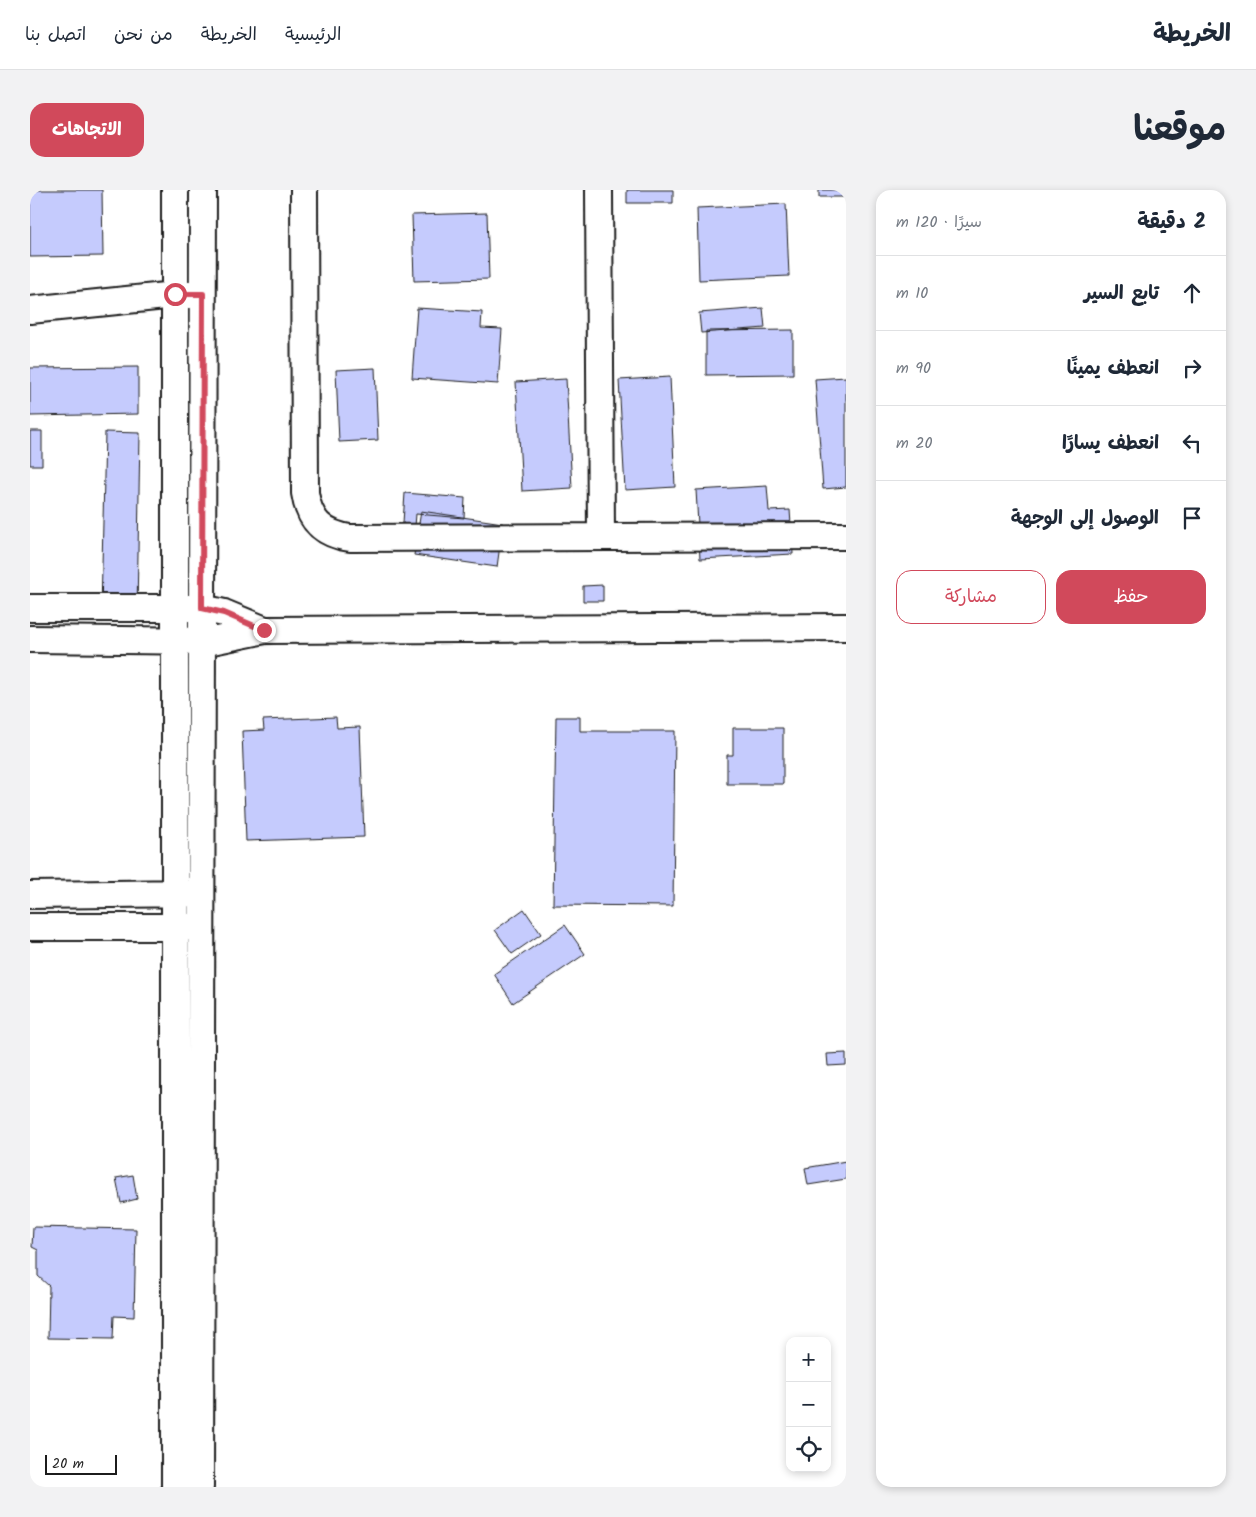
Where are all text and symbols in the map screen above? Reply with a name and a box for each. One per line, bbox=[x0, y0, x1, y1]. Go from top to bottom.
text: الخريطة bbox=[1153, 15, 1231, 54]
text: اتصل بنا bbox=[25, 21, 86, 50]
text: من نحن bbox=[114, 21, 173, 50]
text: الخريطة bbox=[201, 21, 257, 50]
text: الرئيسية bbox=[285, 21, 341, 50]
button: الاتجاهات bbox=[30, 103, 144, 157]
text: موقعنا bbox=[1133, 103, 1226, 159]
text: 2 دقيقة bbox=[1137, 206, 1206, 239]
text: سيرًا · 120 m bbox=[896, 210, 982, 235]
text: تابع السير bbox=[1084, 279, 1159, 309]
icon: ahead bbox=[1178, 279, 1206, 307]
text: 10 m bbox=[896, 281, 928, 306]
route start bbox=[164, 283, 187, 306]
text: انعطف يمينًا bbox=[1067, 354, 1159, 384]
icon: right bbox=[1178, 354, 1206, 382]
text: 90 m bbox=[896, 356, 931, 381]
text: انعطف يسارًا bbox=[1062, 429, 1159, 459]
icon: left bbox=[1178, 429, 1206, 457]
text: 20 m bbox=[896, 431, 932, 456]
text: الوصول إلى الوجهة bbox=[1011, 504, 1159, 534]
icon: arrive bbox=[1178, 504, 1206, 532]
button: مشاركة bbox=[896, 570, 1046, 624]
button: حفظ bbox=[1056, 570, 1206, 624]
route end bbox=[253, 619, 276, 642]
map controls bbox=[786, 1337, 831, 1472]
button: + bbox=[786, 1337, 831, 1382]
button: − bbox=[786, 1382, 831, 1427]
button: locate bbox=[786, 1427, 831, 1472]
scale bar bbox=[45, 1452, 118, 1475]
text: 20 m bbox=[52, 1453, 84, 1475]

